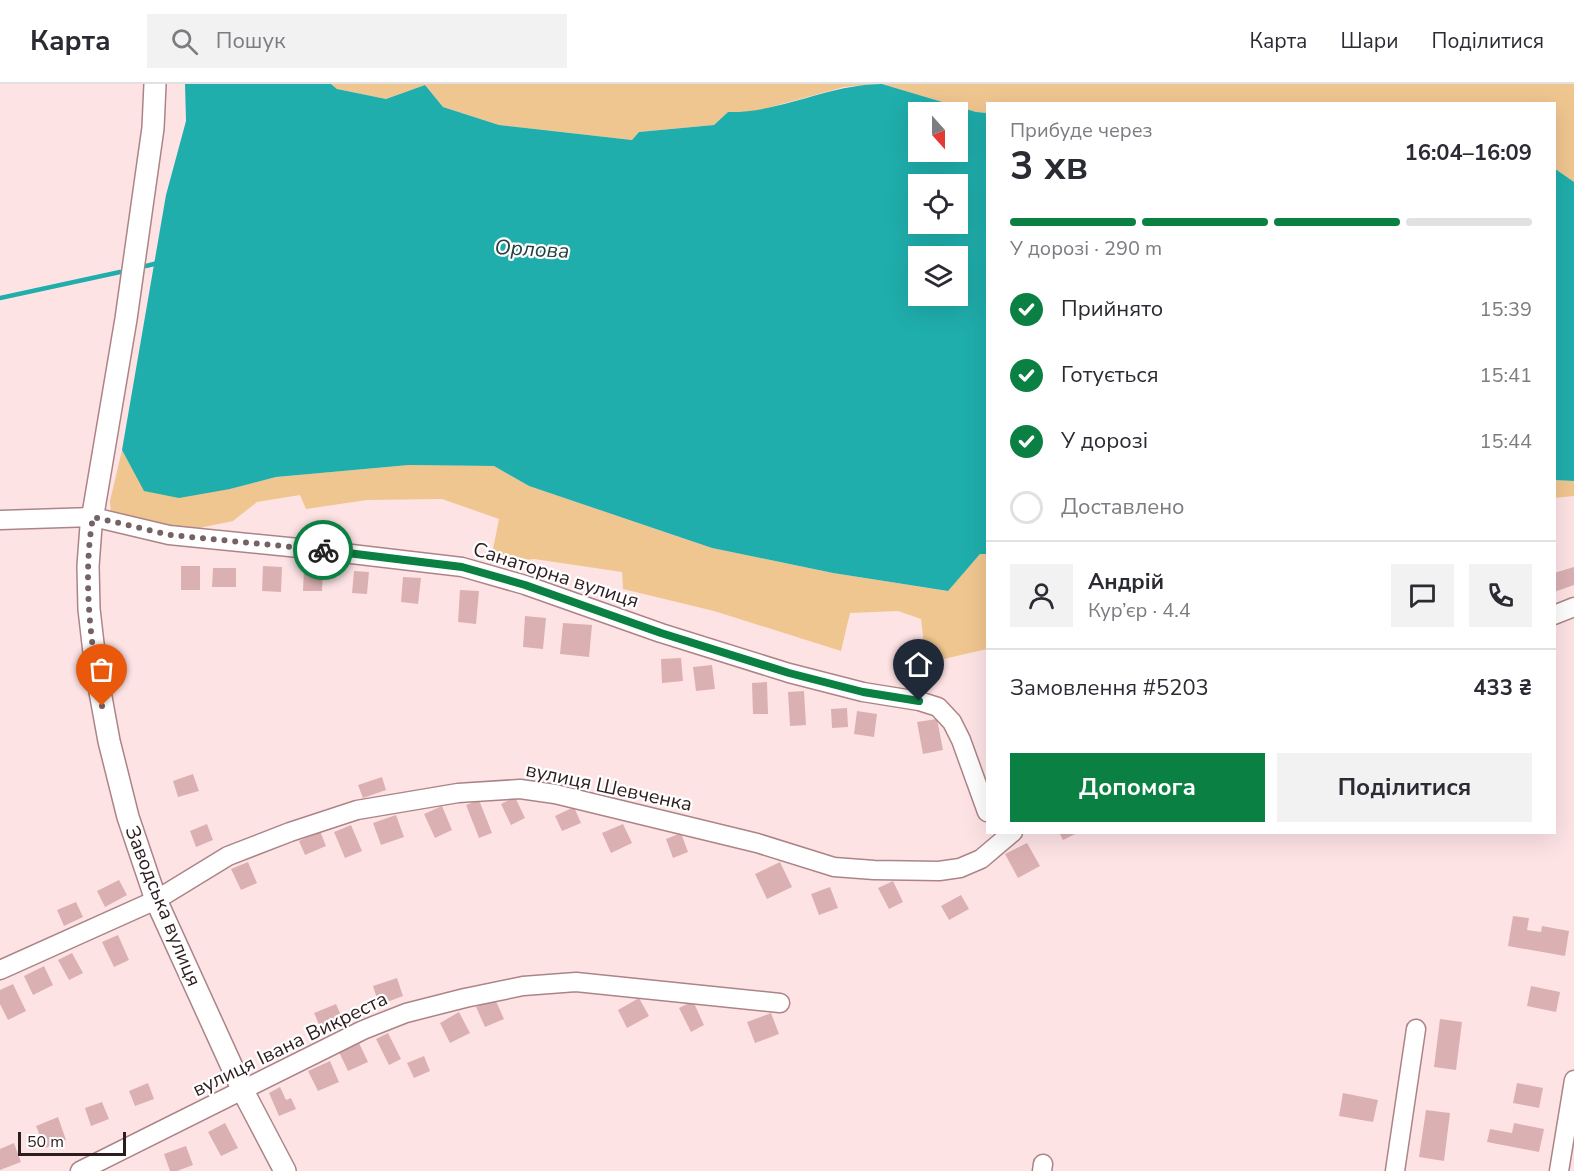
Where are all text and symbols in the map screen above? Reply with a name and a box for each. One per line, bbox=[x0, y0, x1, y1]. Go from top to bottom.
search box bbox=[147, 14, 567, 68]
text: Карта bbox=[30, 22, 111, 60]
icon: search bbox=[168, 25, 201, 58]
text: Пошук bbox=[216, 26, 286, 56]
text: Карта bbox=[1250, 27, 1307, 55]
text: Шари bbox=[1340, 27, 1399, 55]
text: Поділитися bbox=[1432, 27, 1544, 55]
north arrow bbox=[908, 102, 968, 162]
map controls bbox=[908, 102, 968, 306]
text: Прибуде через bbox=[1010, 117, 1152, 144]
text: 16:04–16:09 bbox=[1404, 138, 1532, 168]
text: 3 хв bbox=[1010, 140, 1088, 193]
button: locate bbox=[908, 174, 968, 234]
water label: Орлова bbox=[494, 233, 570, 265]
text: У дорозі · 290 m bbox=[1010, 235, 1162, 262]
button: layers bbox=[908, 246, 968, 306]
icon: check bbox=[1010, 293, 1043, 326]
text: Прийнято bbox=[1061, 294, 1163, 324]
text: 15:39 bbox=[1479, 296, 1532, 323]
icon: check bbox=[1010, 359, 1043, 392]
text: Готується bbox=[1061, 360, 1159, 390]
text: 15:41 bbox=[1479, 362, 1532, 389]
icon: check bbox=[1010, 425, 1043, 458]
text: У дорозі bbox=[1061, 426, 1148, 456]
text: 15:44 bbox=[1479, 428, 1532, 455]
text: Доставлено bbox=[1061, 492, 1185, 522]
courier bbox=[293, 520, 353, 580]
icon: bike bbox=[307, 534, 340, 567]
street label: Санаторна вулиця bbox=[470, 535, 642, 615]
button: person bbox=[1010, 564, 1073, 627]
button: chat bbox=[1391, 564, 1454, 627]
button: phone bbox=[1469, 564, 1532, 627]
text: Андрій bbox=[1088, 567, 1164, 597]
text: Кур’єр · 4.4 bbox=[1088, 597, 1191, 624]
pin bbox=[893, 639, 944, 701]
pin bbox=[76, 644, 127, 706]
icon: home bbox=[902, 648, 935, 681]
icon: bag bbox=[85, 653, 118, 686]
text: Замовлення #5203 bbox=[1010, 673, 1209, 703]
text: 433 ₴ bbox=[1473, 673, 1532, 703]
button: Допомога bbox=[1010, 753, 1265, 822]
button: Поділитися bbox=[1277, 753, 1532, 822]
street label: вулиця Шевченка bbox=[523, 756, 695, 818]
street label: Заводська вулиця bbox=[118, 822, 208, 990]
street label: вулиця Івана Викреста bbox=[188, 985, 392, 1103]
scale bar bbox=[18, 1129, 126, 1156]
text: 50 m bbox=[27, 1131, 64, 1153]

